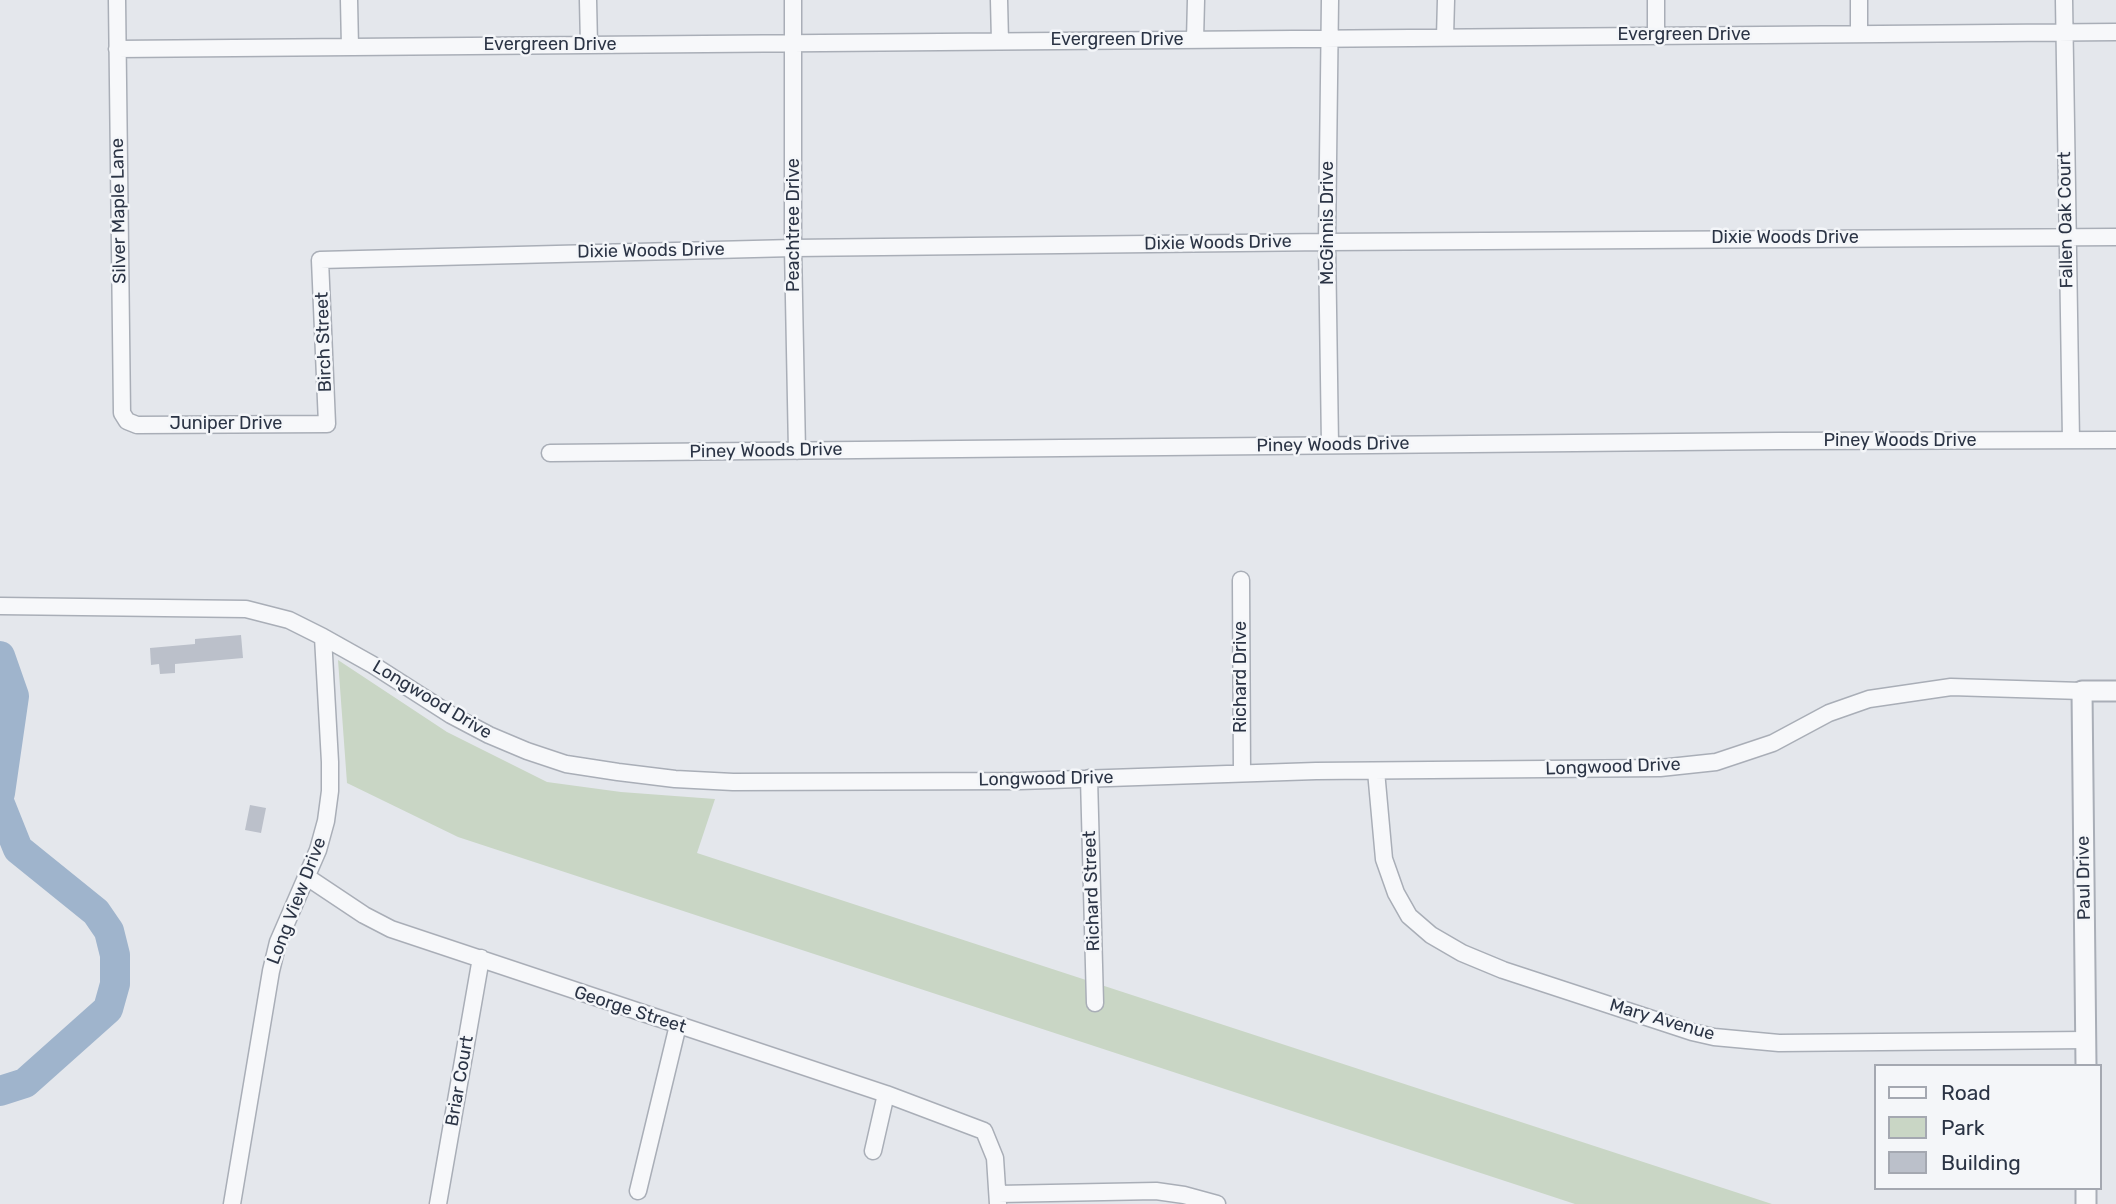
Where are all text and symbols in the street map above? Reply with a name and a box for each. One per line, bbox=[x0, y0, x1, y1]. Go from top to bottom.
street label: Evergreen Drive bbox=[1617, 24, 1751, 46]
street label: Evergreen Drive bbox=[1050, 29, 1184, 51]
street label: Evergreen Drive bbox=[483, 34, 617, 56]
street label: Silver Maple Lane bbox=[107, 138, 131, 284]
street label: Fallen Oak Court bbox=[2054, 151, 2078, 289]
street label: Peachtree Drive bbox=[783, 158, 805, 292]
street label: McGinnis Drive bbox=[1317, 161, 1339, 285]
street label: Dixie Woods Drive bbox=[1711, 227, 1859, 249]
street label: Dixie Woods Drive bbox=[1144, 231, 1292, 255]
street label: Dixie Woods Drive bbox=[577, 239, 725, 263]
street label: Birch Street bbox=[311, 291, 337, 393]
street label: Juniper Drive bbox=[170, 413, 282, 435]
street label: Piney Woods Drive bbox=[1823, 430, 1977, 452]
street label: Piney Woods Drive bbox=[1256, 433, 1410, 457]
street label: Piney Woods Drive bbox=[689, 439, 843, 463]
street label: Richard Drive bbox=[1230, 621, 1252, 733]
street label: Longwood Drive bbox=[368, 656, 496, 744]
street label: Longwood Drive bbox=[1545, 754, 1681, 780]
street label: Longwood Drive bbox=[978, 767, 1114, 791]
street label: Richard Street bbox=[1079, 830, 1105, 952]
street label: Long View Drive bbox=[263, 834, 331, 968]
street label: Paul Drive bbox=[2072, 836, 2096, 920]
street label: George Street bbox=[571, 982, 689, 1038]
street label: Mary Avenue bbox=[1607, 995, 1717, 1045]
street label: Briar Court bbox=[441, 1034, 479, 1128]
legend bbox=[1874, 1064, 2102, 1190]
text: Road bbox=[1941, 1080, 1991, 1105]
text: Park bbox=[1941, 1115, 1985, 1140]
text: Building bbox=[1941, 1150, 2021, 1175]

